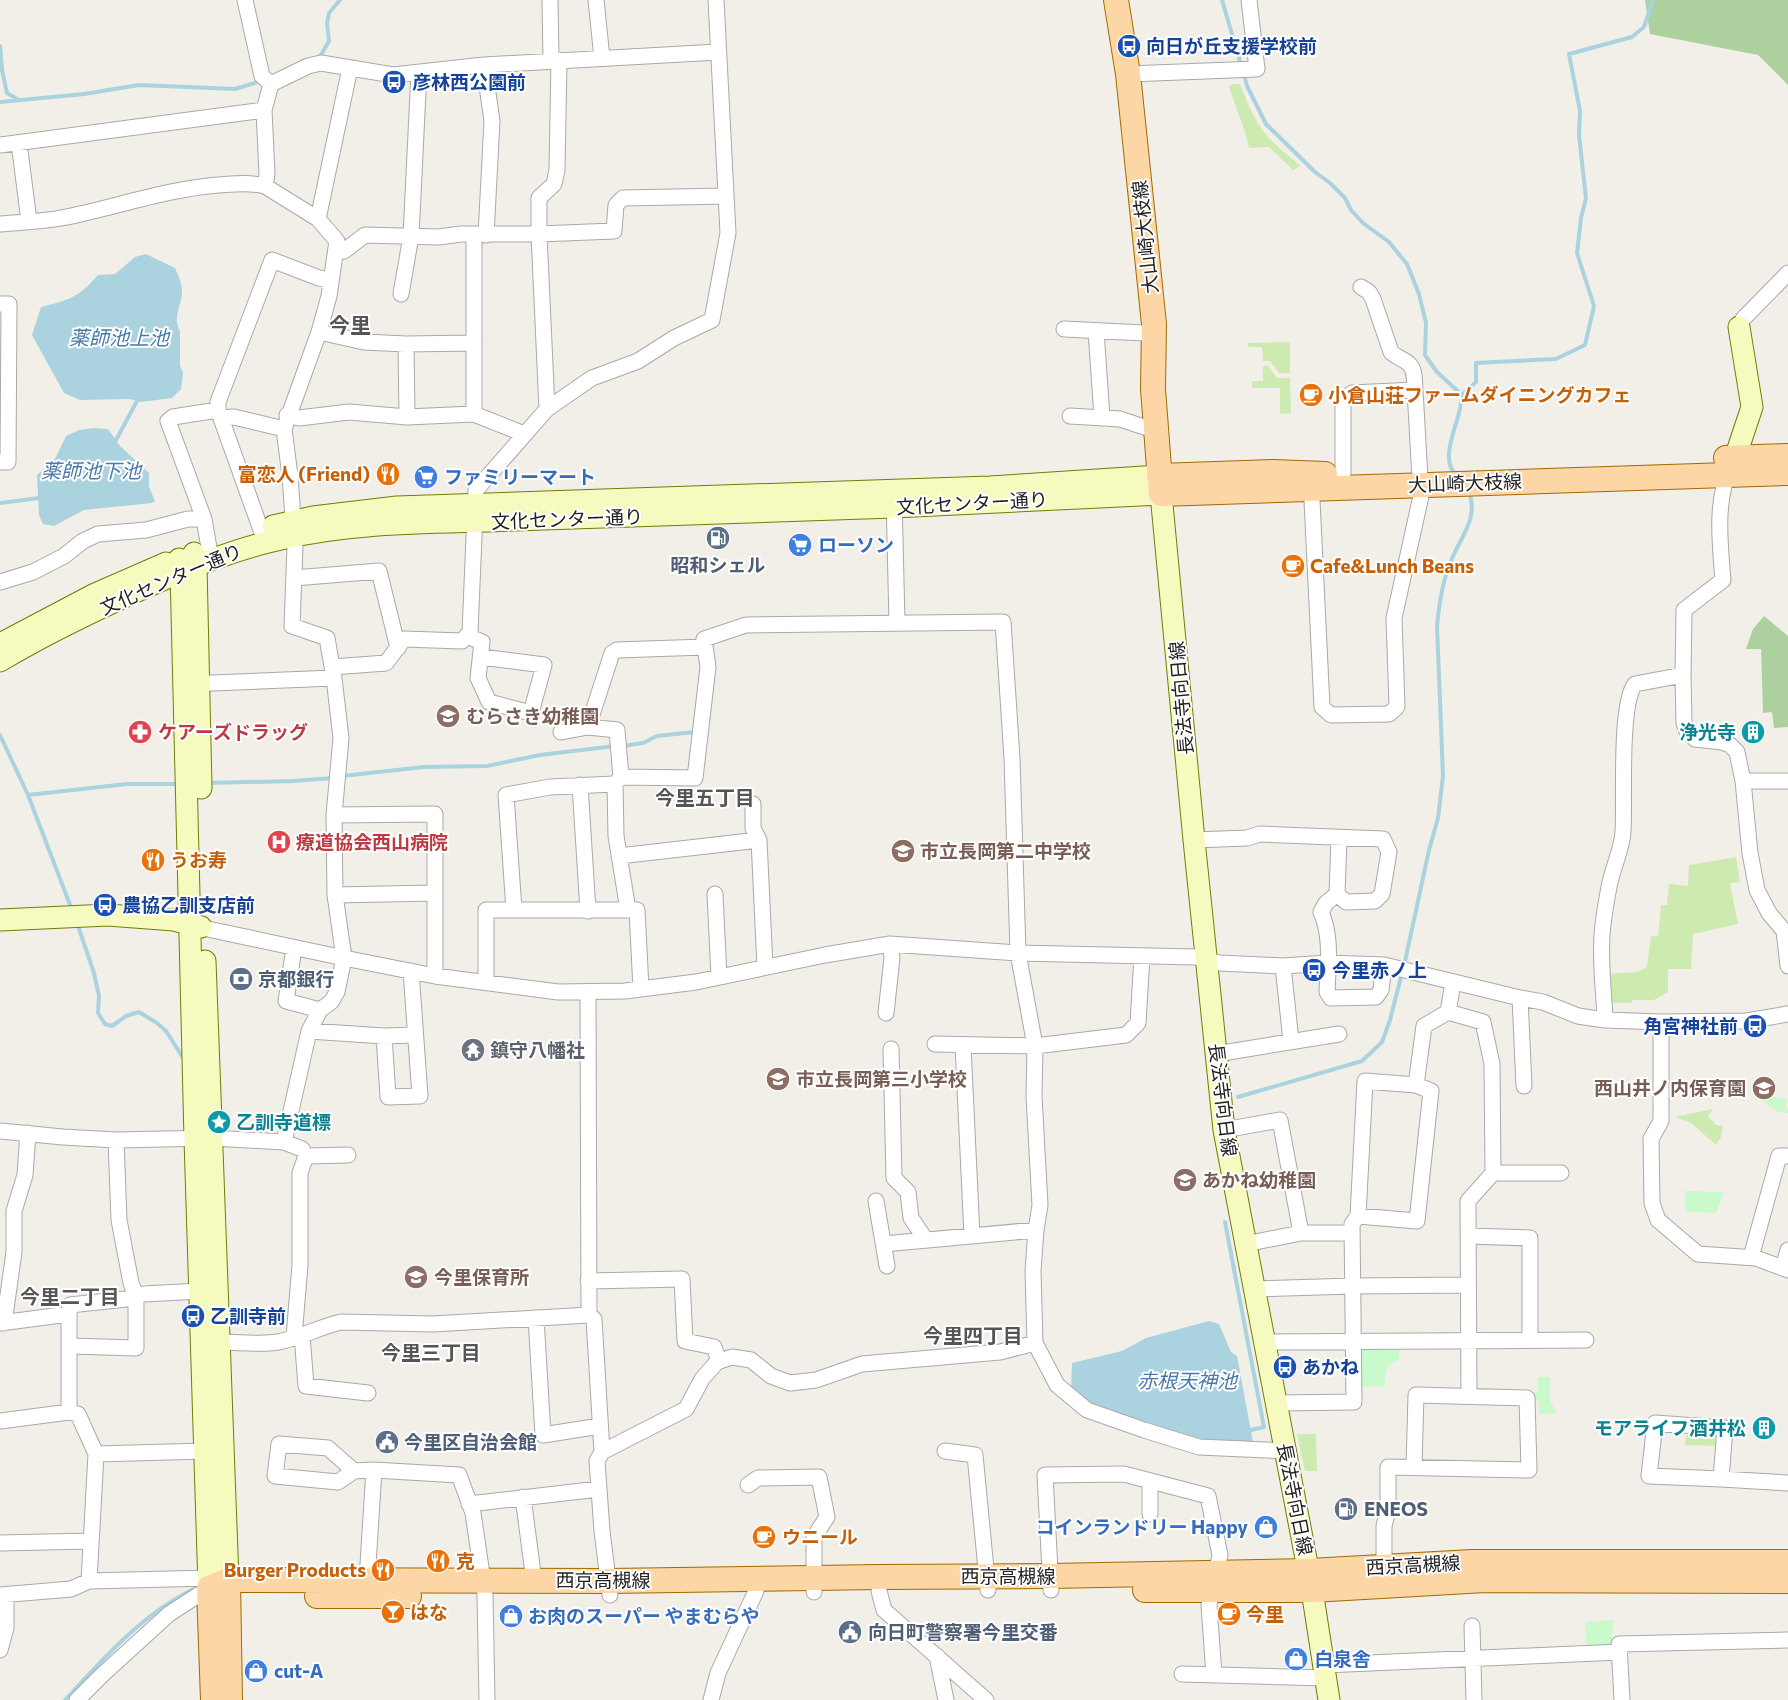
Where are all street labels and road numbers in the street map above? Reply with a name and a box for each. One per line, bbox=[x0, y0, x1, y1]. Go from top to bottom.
street label: 大山崎大枝線 bbox=[1127, 179, 1162, 295]
street label: 大山崎大枝線 bbox=[1408, 469, 1522, 496]
street label: 文化センター通り bbox=[895, 487, 1048, 518]
street label: 文化センター通り bbox=[491, 504, 643, 533]
street label: 文化センター通り bbox=[96, 538, 245, 619]
street label: 長法寺向日線 bbox=[1164, 640, 1197, 756]
street label: 長法寺向日線 bbox=[1205, 1042, 1242, 1158]
street label: 長法寺向日線 bbox=[1273, 1441, 1318, 1557]
street label: 西京高槻線 bbox=[1365, 1551, 1461, 1578]
street label: 西京高槻線 bbox=[960, 1564, 1056, 1587]
street label: 西京高槻線 bbox=[555, 1568, 651, 1591]

